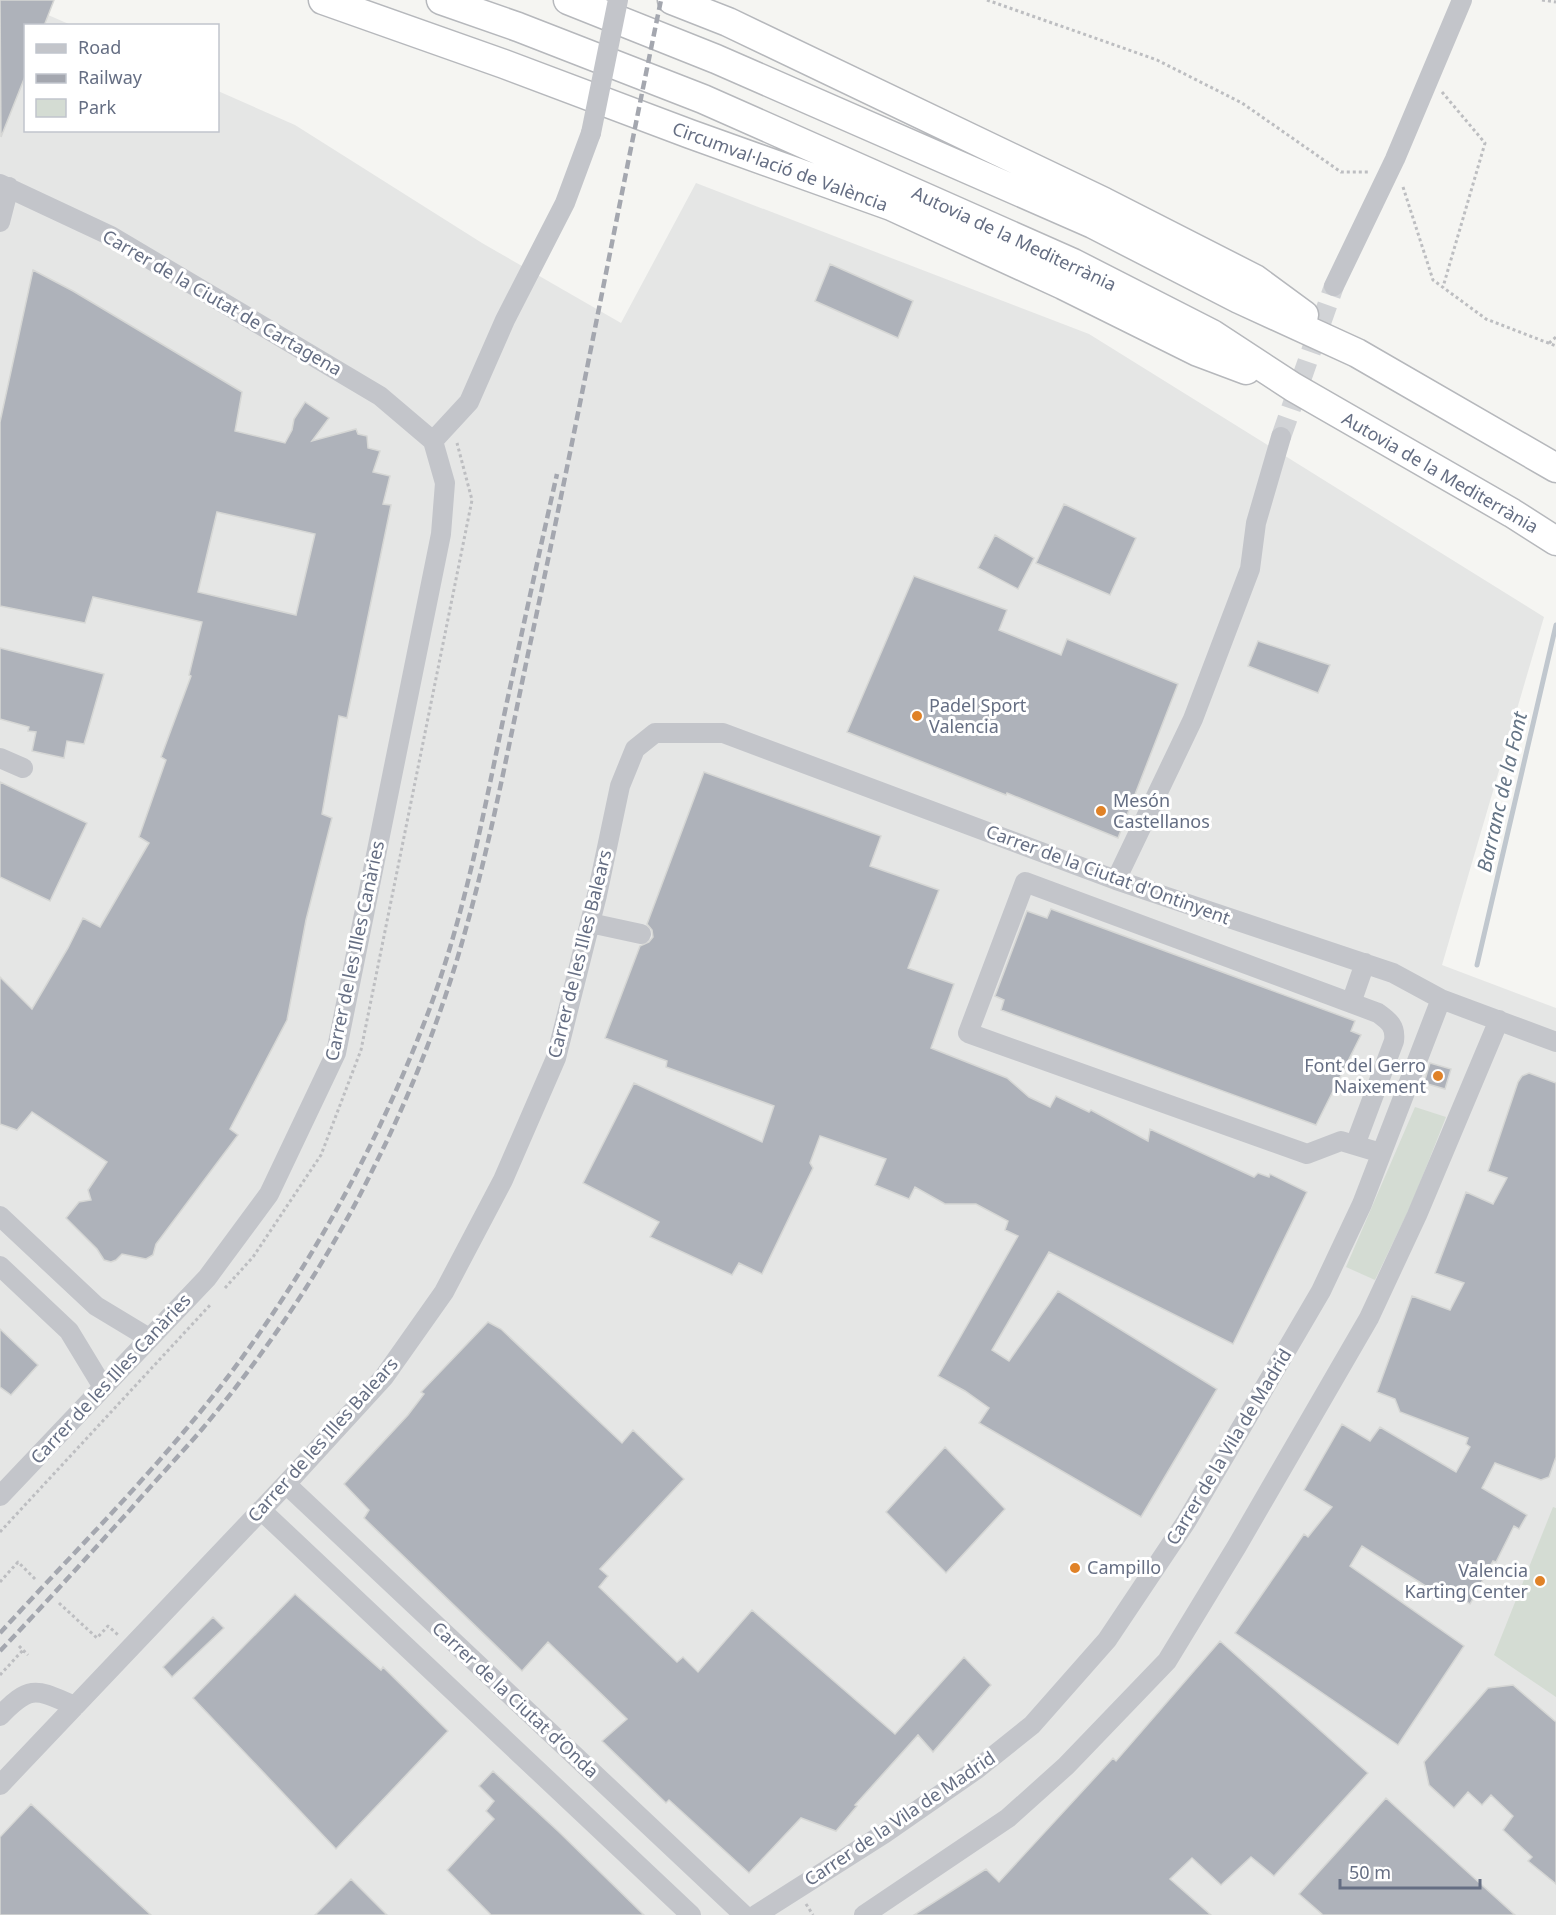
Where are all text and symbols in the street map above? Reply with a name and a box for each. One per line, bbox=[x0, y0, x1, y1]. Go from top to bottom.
legend bbox=[24, 24, 219, 132]
text: Road bbox=[78, 35, 121, 59]
text: Railway bbox=[78, 65, 143, 89]
text: Park bbox=[78, 95, 116, 119]
street label: Circumval·lació de València bbox=[669, 116, 891, 216]
street label: Autovia de la Mediterrània bbox=[908, 180, 1120, 296]
street label: Carrer de la Ciutat de Cartagena bbox=[99, 224, 346, 381]
street label: Autovia de la Mediterrània bbox=[1338, 406, 1543, 538]
place label: Padel Sport Valencia bbox=[929, 693, 1027, 738]
water label: Barranc de la Font bbox=[1470, 708, 1533, 875]
marker: Padel Sport Valencia bbox=[910, 709, 924, 723]
place label: Mesón Castellanos bbox=[1113, 788, 1210, 833]
marker: Mesón Castellanos bbox=[1094, 804, 1108, 818]
street label: Carrer de la Ciutat d'Ontinyent bbox=[983, 819, 1234, 930]
street label: Carrer de les Illes Canàries bbox=[319, 838, 389, 1063]
street label: Carrer de les Illes Balears bbox=[542, 847, 617, 1060]
place label: Font del Gerro Naixement bbox=[1304, 1053, 1426, 1098]
marker: Font del Gerro Naixement bbox=[1431, 1069, 1445, 1083]
street label: Carrer de les Illes Canàries bbox=[25, 1288, 196, 1469]
street label: Carrer de la Vila de Madrid bbox=[1160, 1344, 1296, 1549]
street label: Carrer de les Illes Balears bbox=[242, 1352, 403, 1527]
place label: Campillo bbox=[1087, 1555, 1161, 1579]
place label: Valencia Karting Center bbox=[1405, 1558, 1529, 1603]
marker: Campillo bbox=[1068, 1561, 1082, 1575]
marker: Valencia Karting Center bbox=[1533, 1574, 1547, 1588]
street label: Carrer de la Ciutat d’Onda bbox=[427, 1616, 604, 1783]
street label: Carrer de la Vila de Madrid bbox=[799, 1745, 999, 1891]
scale bar bbox=[1340, 1852, 1480, 1890]
text: 50 m bbox=[1349, 1860, 1391, 1884]

